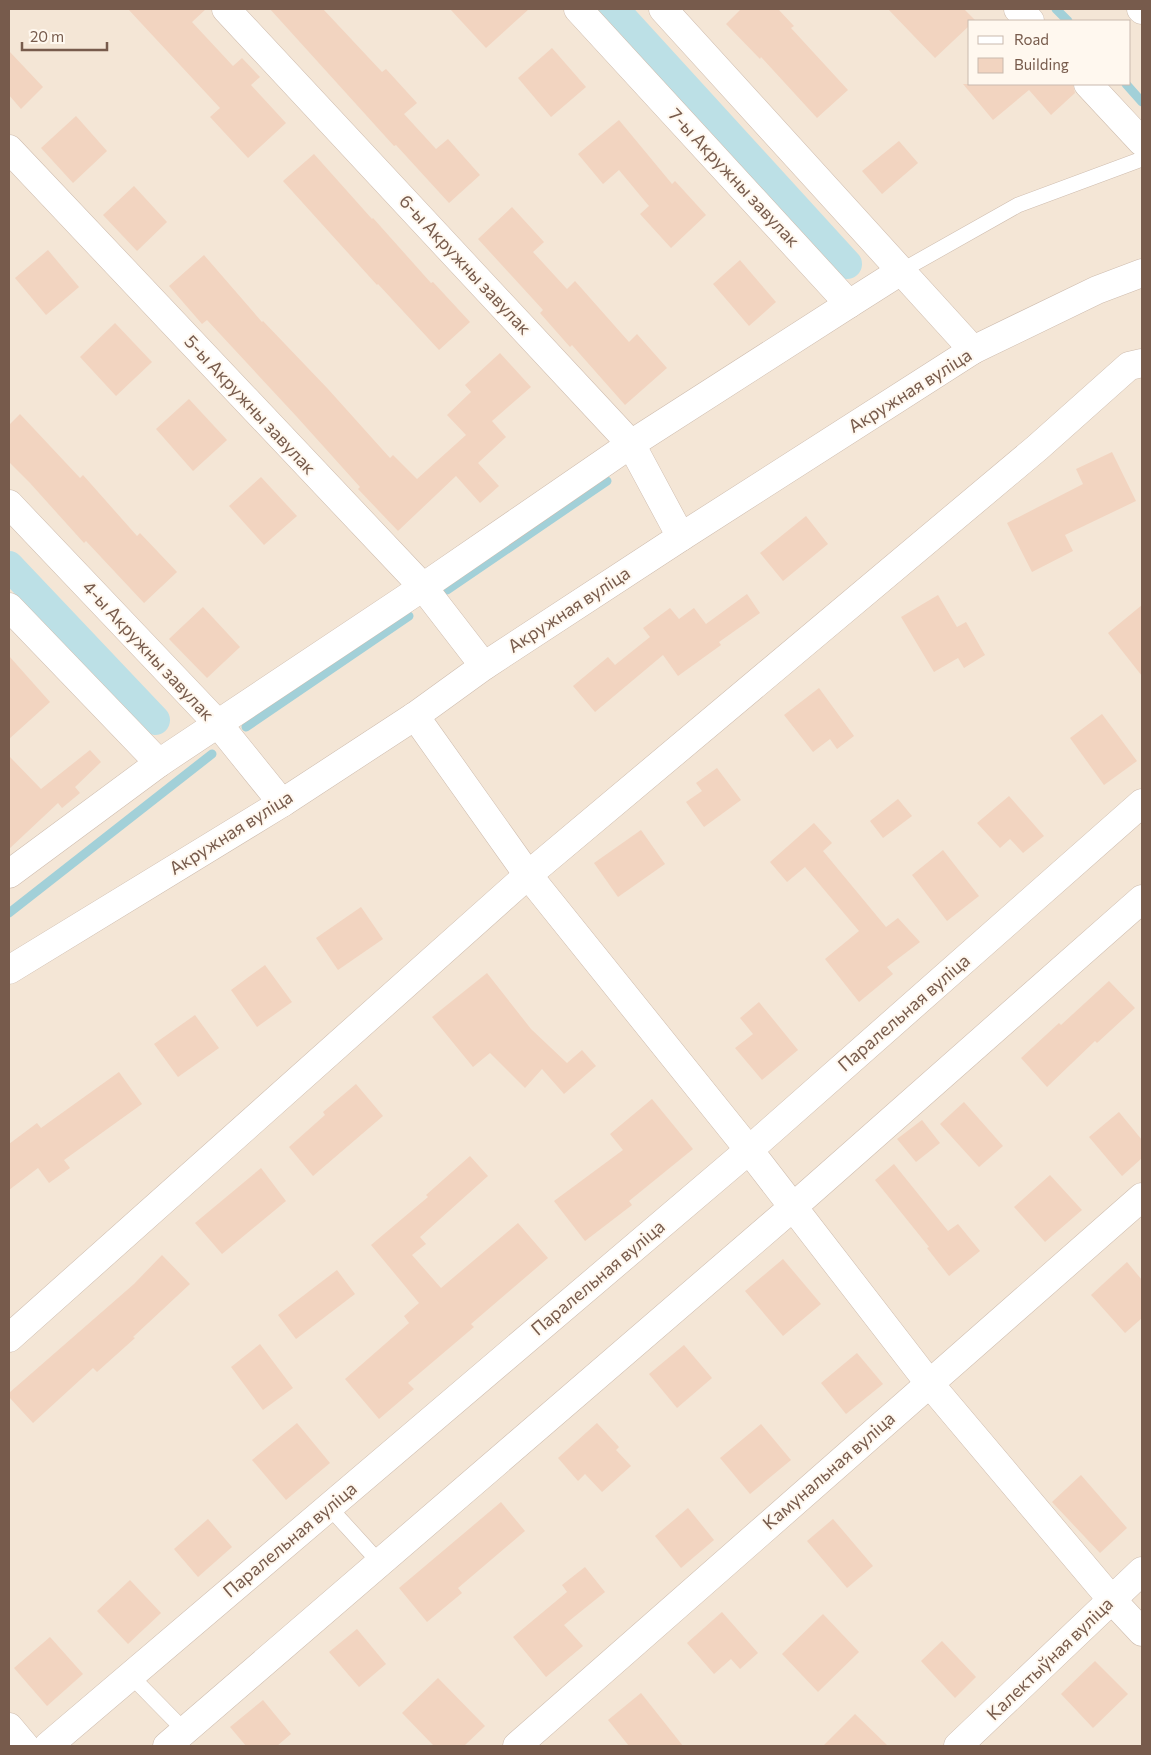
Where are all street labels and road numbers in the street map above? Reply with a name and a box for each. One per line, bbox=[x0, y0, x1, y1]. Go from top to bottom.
street label: 7-ы Акружны завулак bbox=[665, 103, 805, 252]
street label: 6-ы Акружны завулак bbox=[395, 190, 537, 339]
street label: 5-ы Акружны завулак bbox=[180, 330, 321, 479]
street label: Акружная вуліца bbox=[844, 343, 975, 437]
street label: Акружная вуліца bbox=[503, 561, 634, 657]
street label: 4-ы Акружны завулак bbox=[78, 576, 219, 725]
street label: Акружная вуліца bbox=[165, 785, 296, 879]
street label: Паралельная вуліца bbox=[833, 949, 974, 1076]
street label: Паралельная вуліца bbox=[526, 1215, 669, 1340]
street label: Камунальная вуліца bbox=[758, 1407, 899, 1534]
street label: Паралельная вуліца bbox=[218, 1477, 361, 1602]
street label: Калектыўная вуліца bbox=[981, 1592, 1117, 1724]

